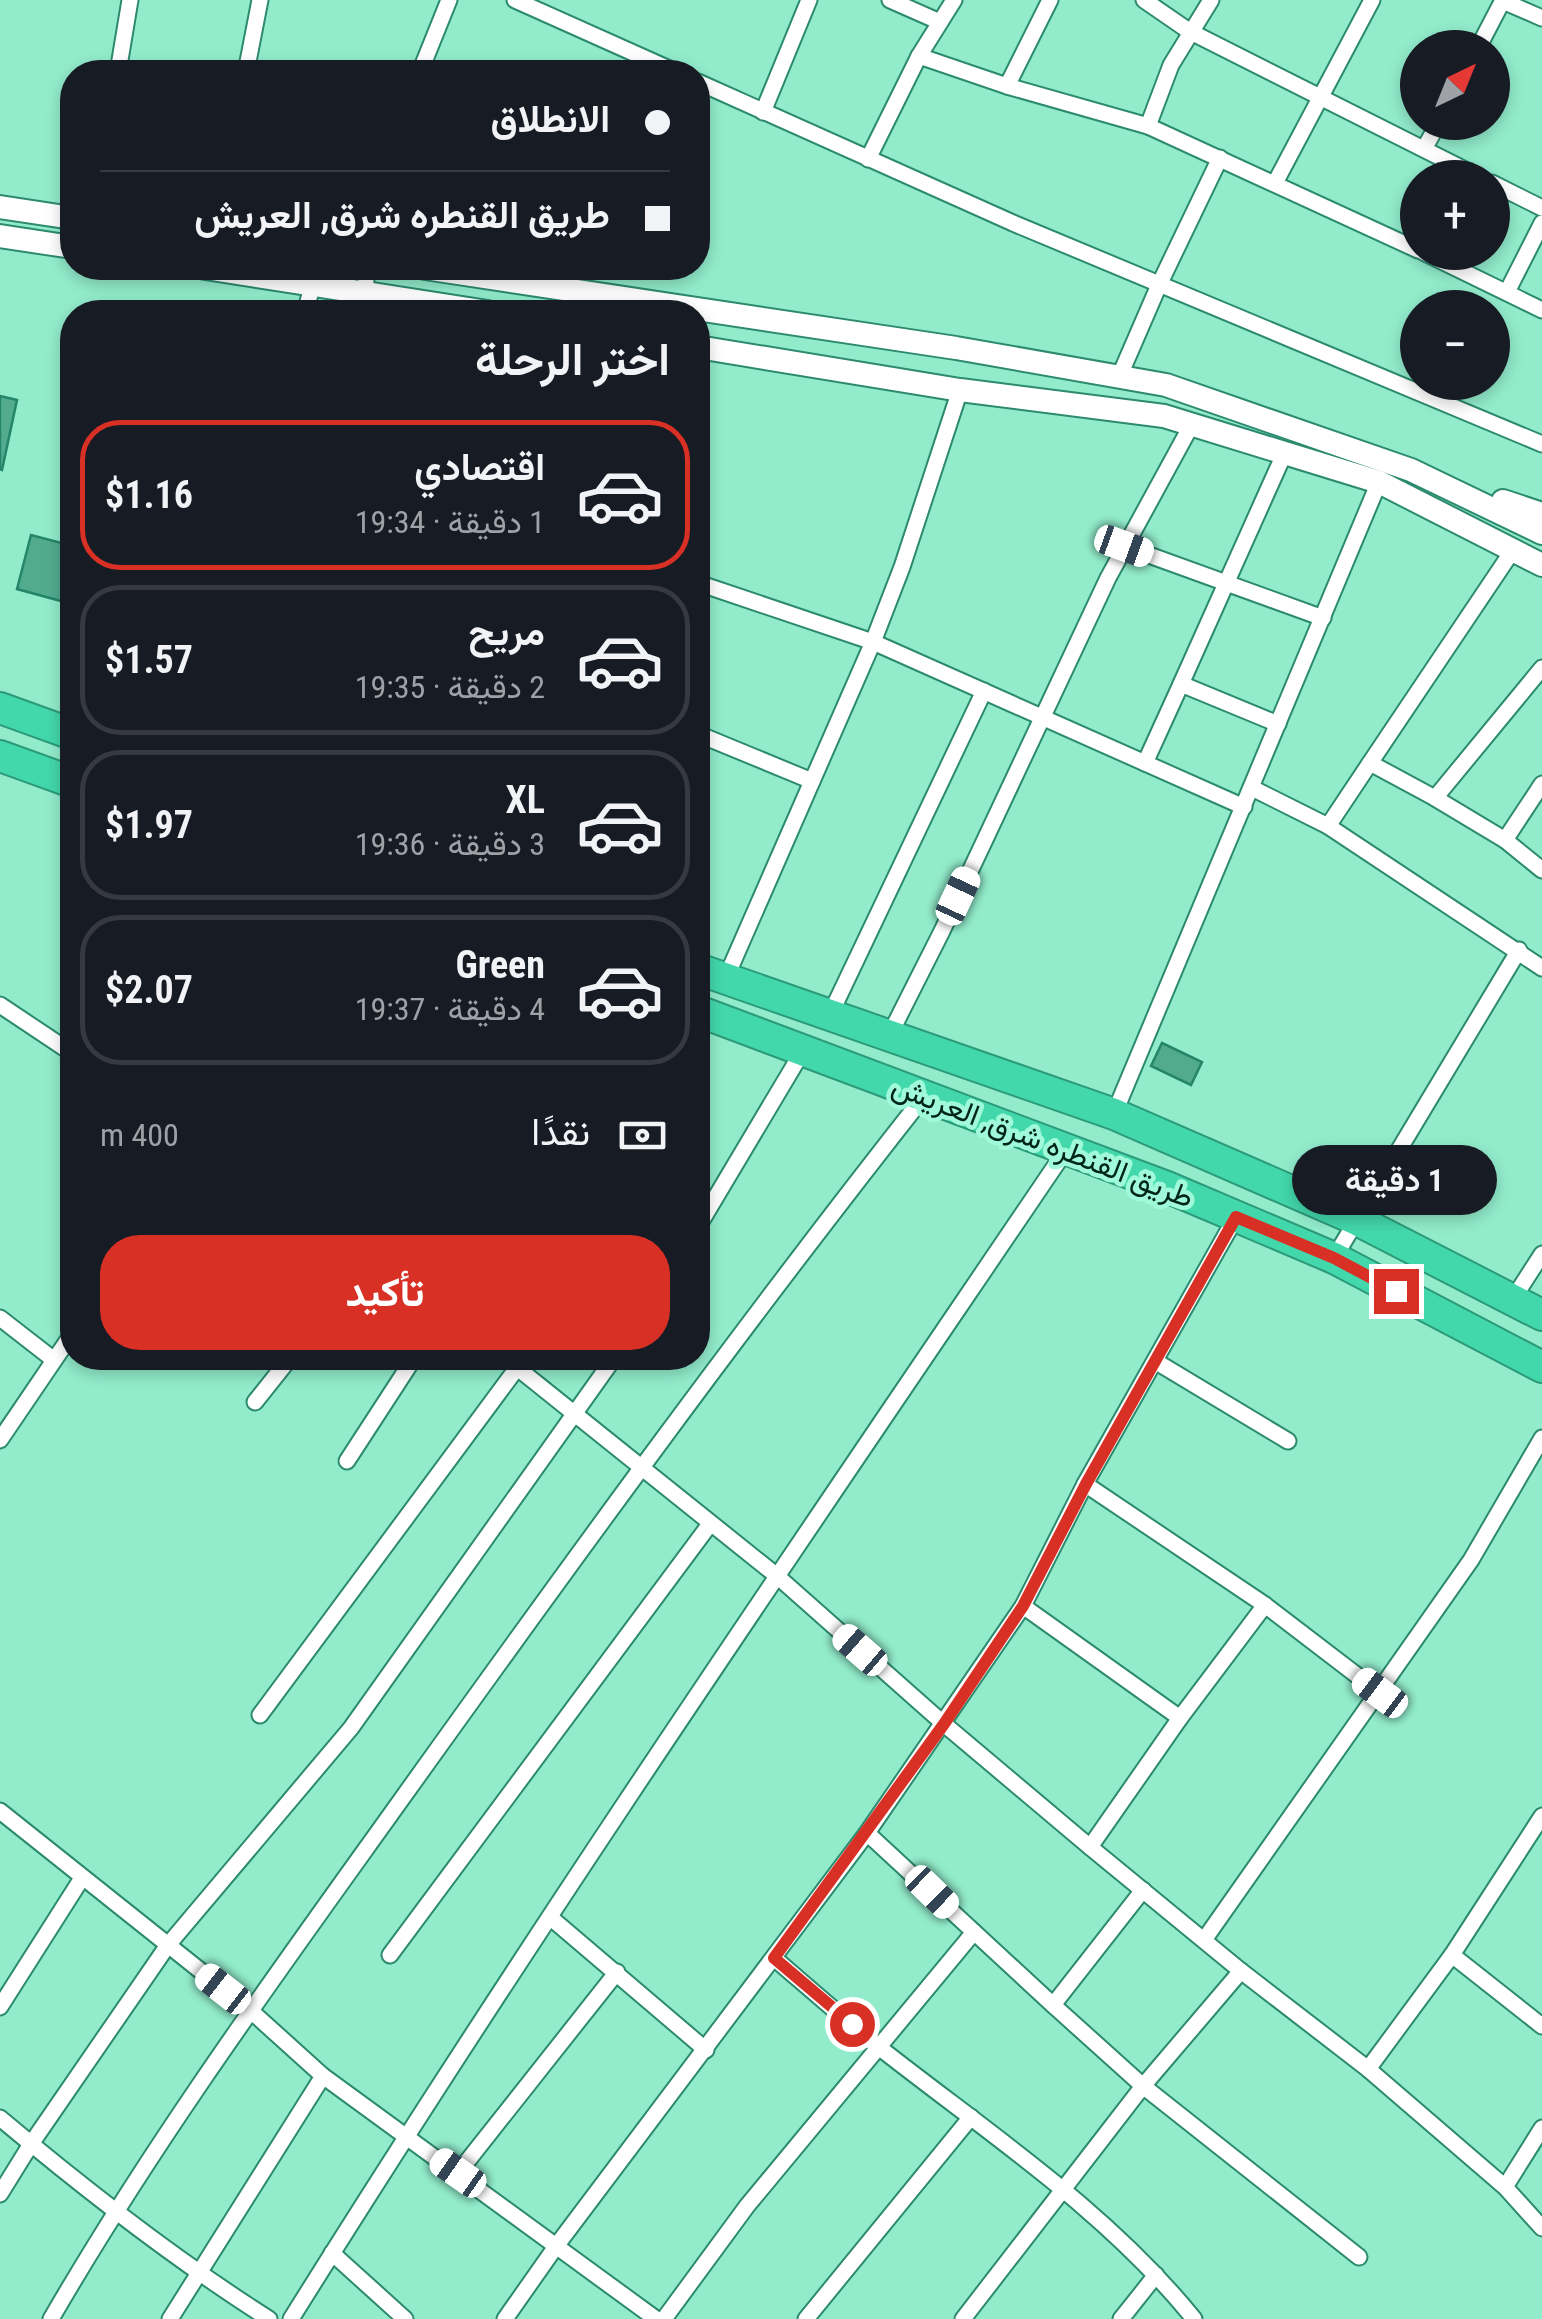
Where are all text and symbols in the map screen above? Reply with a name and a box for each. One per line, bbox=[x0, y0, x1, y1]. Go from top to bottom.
north arrow bbox=[1400, 30, 1510, 140]
map controls bbox=[1400, 30, 1510, 400]
text: الانطلاق bbox=[491, 97, 610, 141]
button: + bbox=[1400, 160, 1510, 270]
text: طريق القنطره شرق, العريش bbox=[194, 193, 610, 237]
button: − bbox=[1400, 290, 1510, 400]
text: اختر الرحلة bbox=[475, 333, 670, 386]
text: اقتصادي bbox=[414, 445, 545, 489]
icon: car bbox=[575, 450, 665, 540]
text: $1.16 bbox=[105, 473, 193, 517]
text: 1 دقيقة · 19:34 bbox=[355, 503, 545, 541]
car bbox=[1091, 522, 1157, 570]
text: مريح bbox=[469, 610, 545, 654]
icon: car bbox=[575, 615, 665, 705]
text: $1.57 bbox=[105, 638, 193, 682]
text: 2 دقيقة · 19:35 bbox=[355, 668, 545, 706]
text: XL bbox=[506, 778, 545, 822]
icon: car bbox=[575, 780, 665, 870]
text: $1.97 bbox=[105, 803, 193, 847]
text: 3 دقيقة · 19:36 bbox=[355, 825, 545, 863]
car bbox=[932, 862, 984, 930]
text: Green bbox=[455, 943, 545, 987]
icon: car bbox=[575, 945, 665, 1035]
text: $2.07 bbox=[105, 968, 193, 1012]
text: 4 دقيقة · 19:37 bbox=[355, 990, 545, 1028]
street label: طريق القنطره شرق, العريش bbox=[887, 1067, 1199, 1216]
icon: cash bbox=[615, 1108, 670, 1163]
text: نقدًا bbox=[531, 1110, 590, 1154]
text: 400 m bbox=[100, 1116, 179, 1154]
callout: 1 دقيقة bbox=[1294, 1146, 1498, 1216]
text: 1 دقيقة bbox=[1345, 1161, 1444, 1199]
button: تأكيد bbox=[100, 1235, 670, 1350]
route end bbox=[1374, 1269, 1419, 1314]
car bbox=[828, 1619, 892, 1681]
car bbox=[1347, 1663, 1413, 1723]
car bbox=[900, 1860, 964, 1924]
car bbox=[190, 1959, 256, 2019]
route start bbox=[830, 2002, 875, 2047]
car bbox=[425, 2144, 491, 2202]

